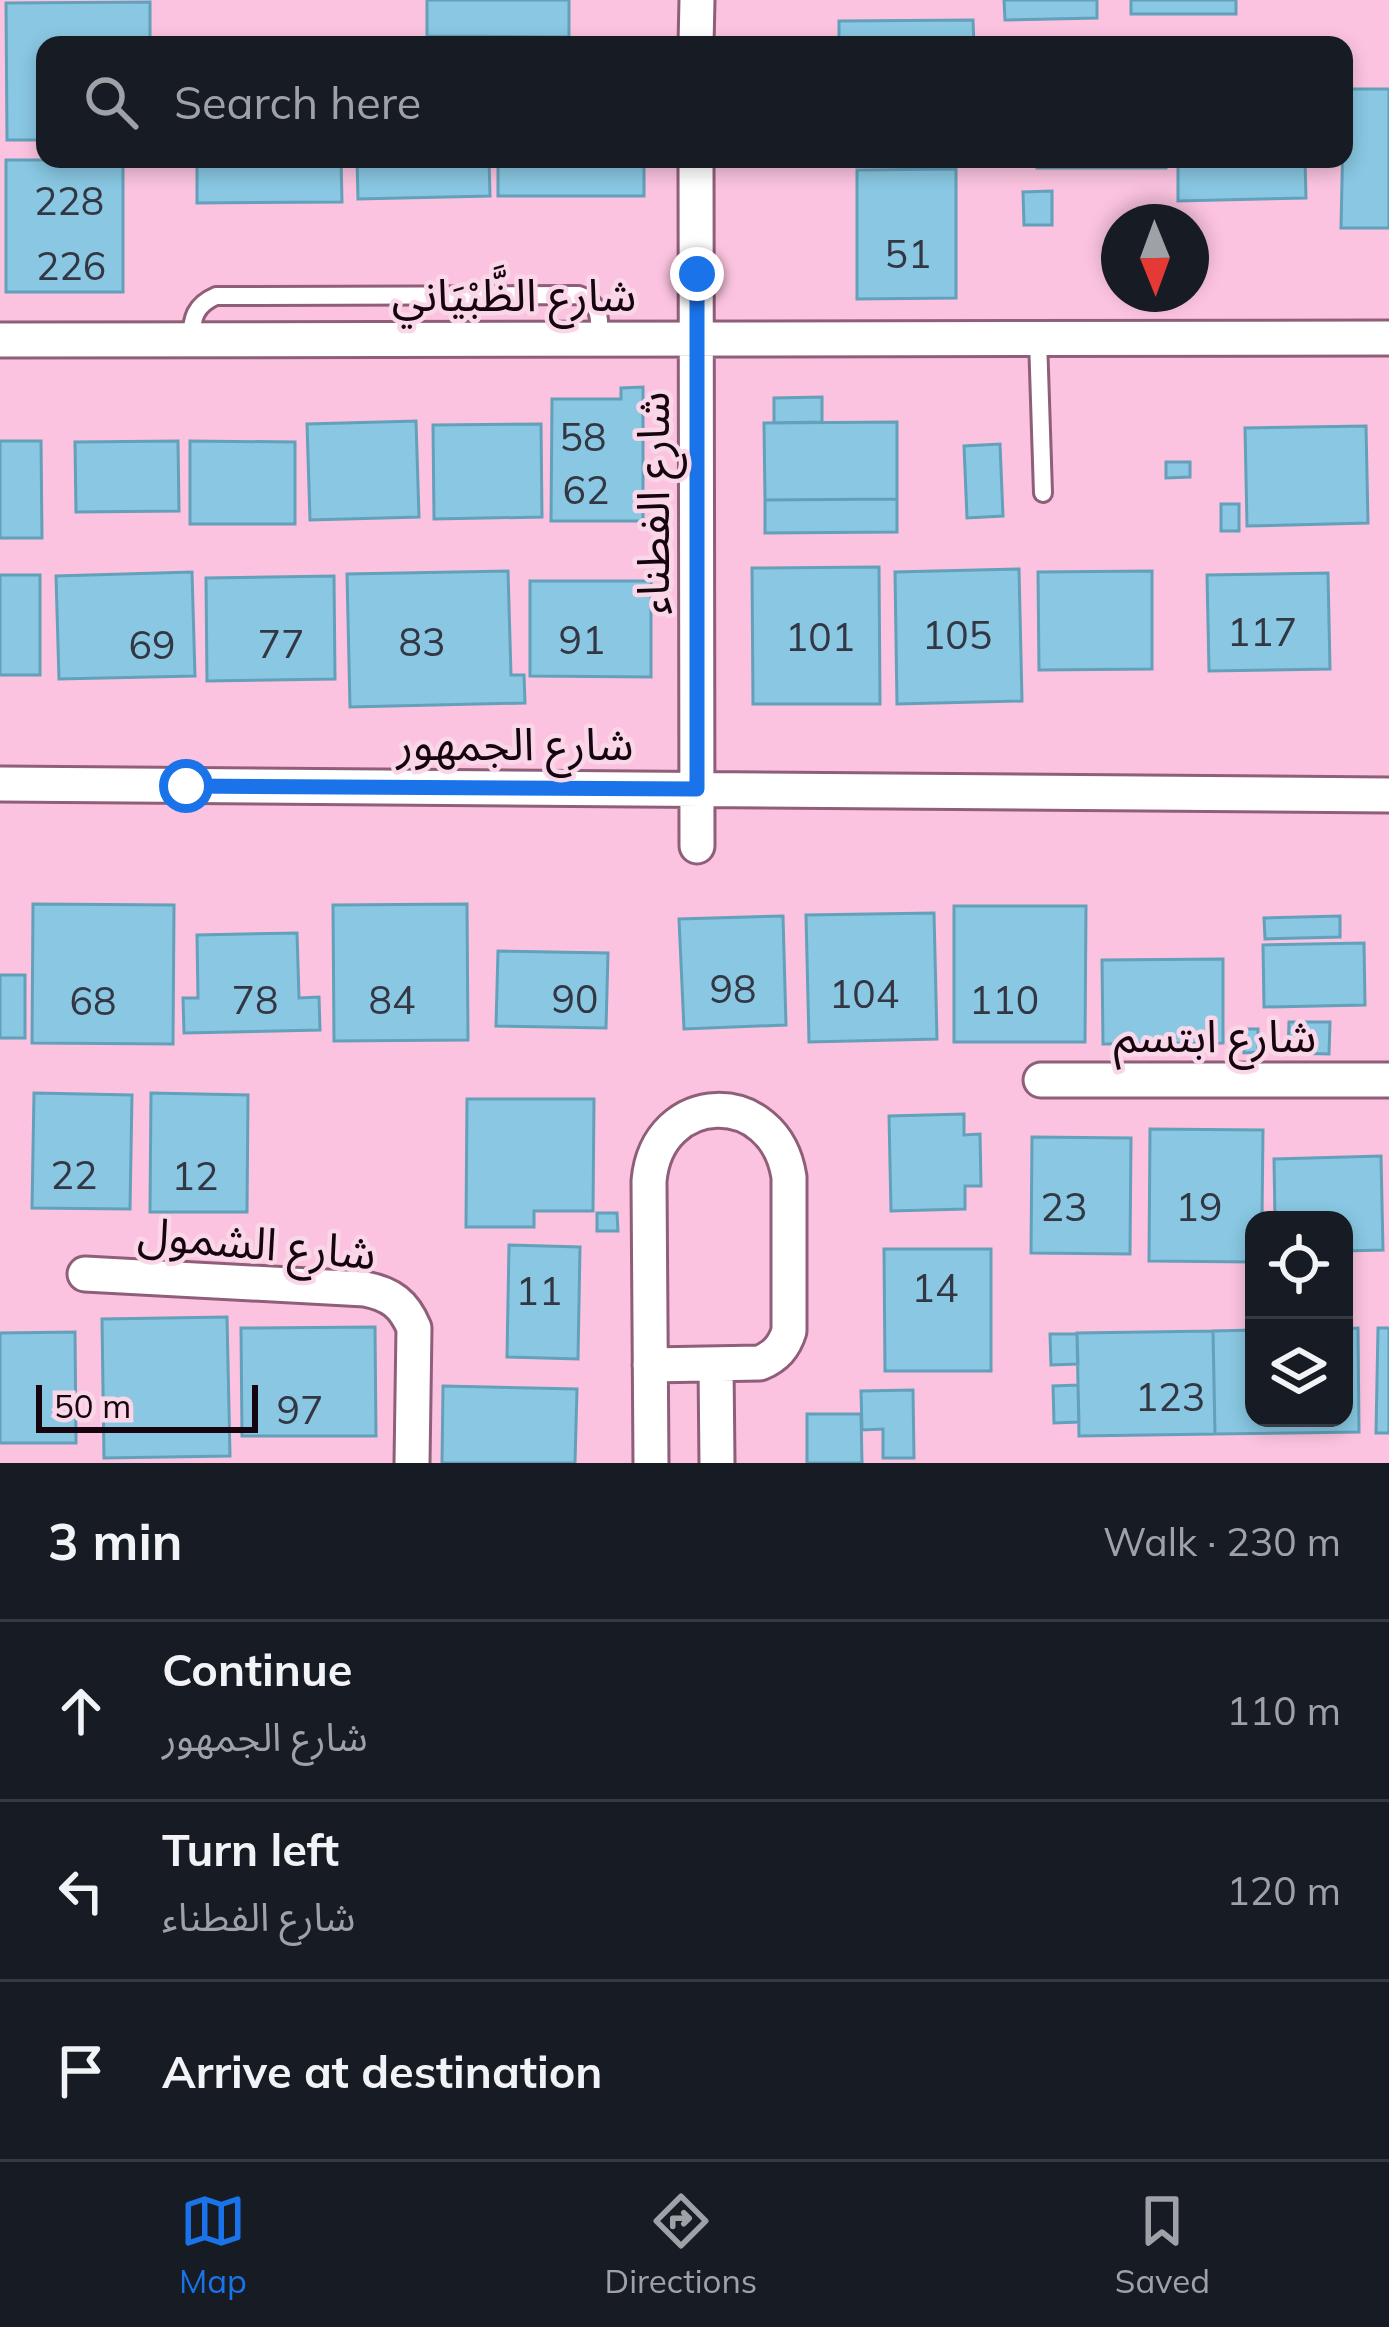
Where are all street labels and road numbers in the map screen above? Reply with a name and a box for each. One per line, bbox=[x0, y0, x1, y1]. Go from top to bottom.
street label: شارع الظَّبْيَاني bbox=[392, 264, 636, 329]
street label: شارع الفطناء bbox=[624, 391, 687, 615]
street label: شارع الجمهور bbox=[394, 715, 634, 778]
street label: شارع ابتسم bbox=[1114, 1007, 1316, 1070]
street label: شارع الشمول bbox=[135, 1204, 378, 1287]

